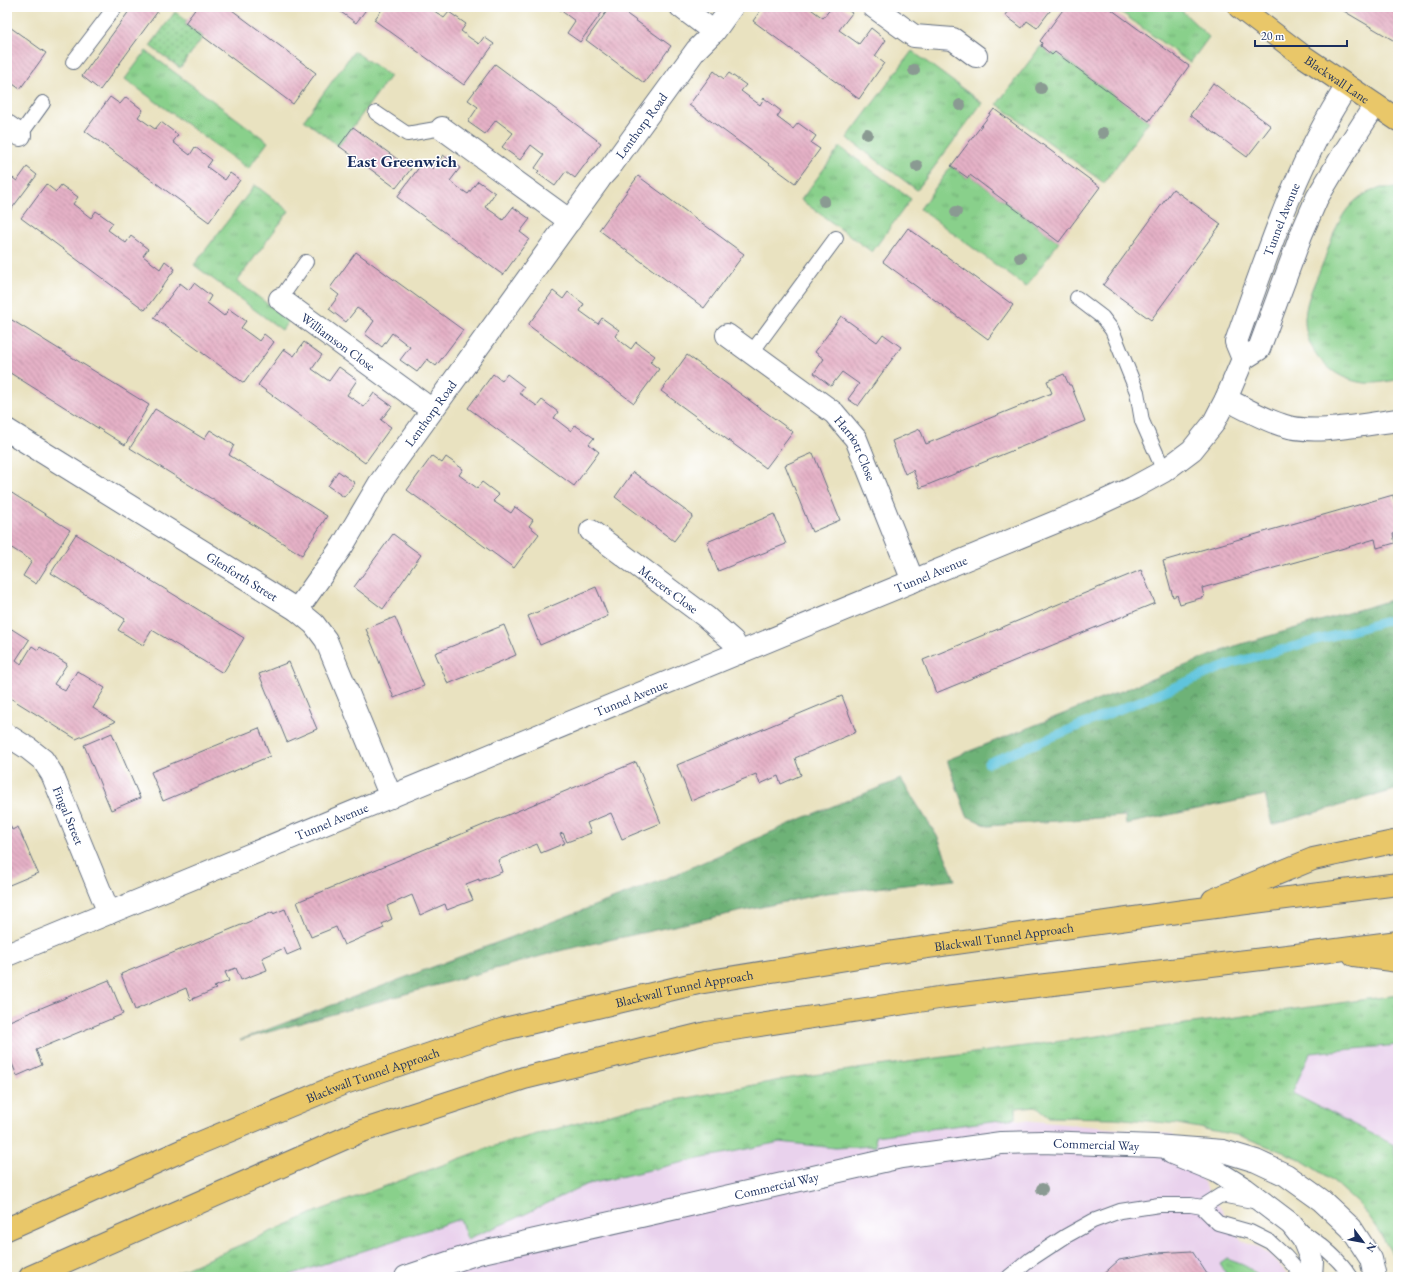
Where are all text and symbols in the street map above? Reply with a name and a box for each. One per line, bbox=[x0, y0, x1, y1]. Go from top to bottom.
scale bar bbox=[1255, 22, 1347, 48]
text: 20 m bbox=[1261, 28, 1285, 44]
street label: Blackwall Lane bbox=[1301, 52, 1373, 108]
street label: Lenthorp Road bbox=[612, 89, 671, 162]
district label: East Greenwich bbox=[347, 150, 457, 172]
street label: Tunnel Avenue bbox=[1259, 180, 1304, 259]
street label: Williamson Close bbox=[297, 309, 378, 375]
street label: Lenthorp Road bbox=[401, 377, 461, 450]
street label: Harriott Close bbox=[830, 412, 880, 483]
street label: Glenforth Street bbox=[203, 548, 281, 605]
street label: Tunnel Avenue bbox=[892, 552, 970, 597]
street label: Mercers Close bbox=[635, 562, 702, 617]
street label: Tunnel Avenue bbox=[592, 675, 670, 720]
street label: Fingal Street bbox=[49, 783, 88, 847]
street label: Tunnel Avenue bbox=[293, 799, 371, 844]
street label: Blackwall Tunnel Approach bbox=[933, 919, 1075, 955]
street label: Blackwall Tunnel Approach bbox=[614, 966, 755, 1011]
street label: Blackwall Tunnel Approach bbox=[304, 1043, 442, 1107]
street label: Commercial Way bbox=[1053, 1134, 1140, 1154]
street label: Commercial Way bbox=[733, 1168, 821, 1204]
north arrow bbox=[1343, 1222, 1383, 1262]
text: N bbox=[1363, 1240, 1380, 1255]

